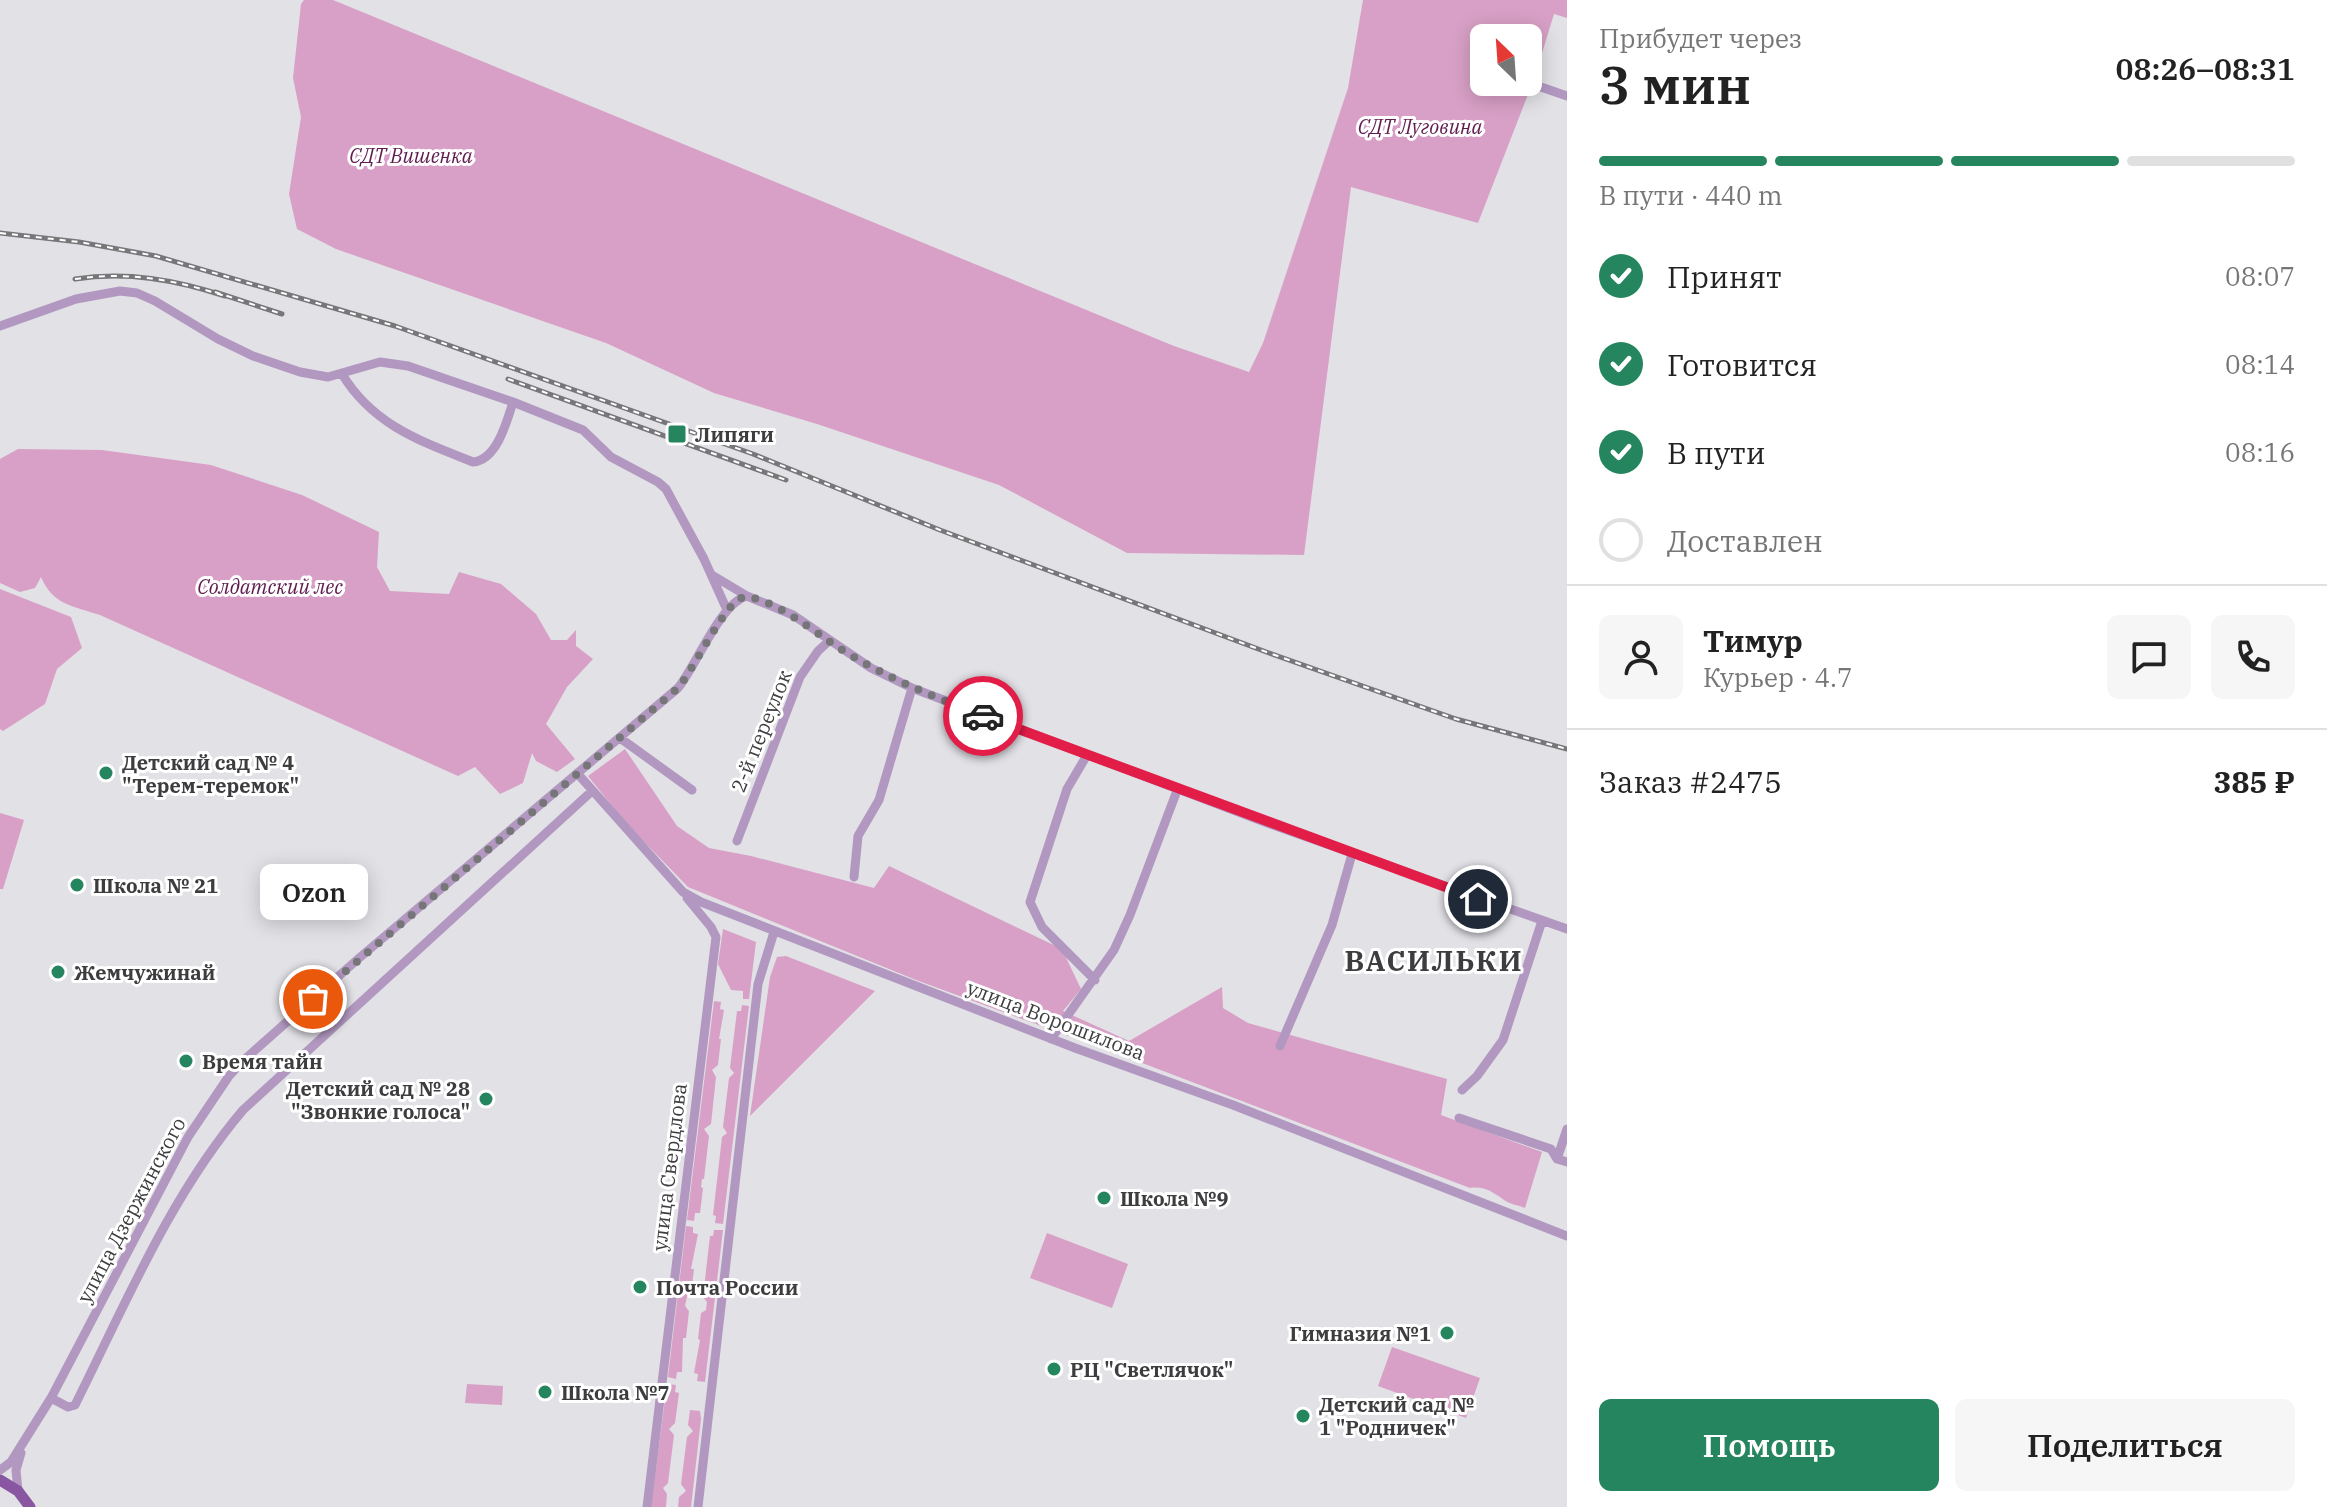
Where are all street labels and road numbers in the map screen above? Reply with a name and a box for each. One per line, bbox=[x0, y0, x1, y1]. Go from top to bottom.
street label: 2-й переулок bbox=[724, 666, 798, 796]
street label: улица Ворошилова bbox=[963, 974, 1149, 1066]
street label: улица Свердлова bbox=[645, 1081, 693, 1253]
street label: улица Дзержинского bbox=[71, 1112, 191, 1308]

